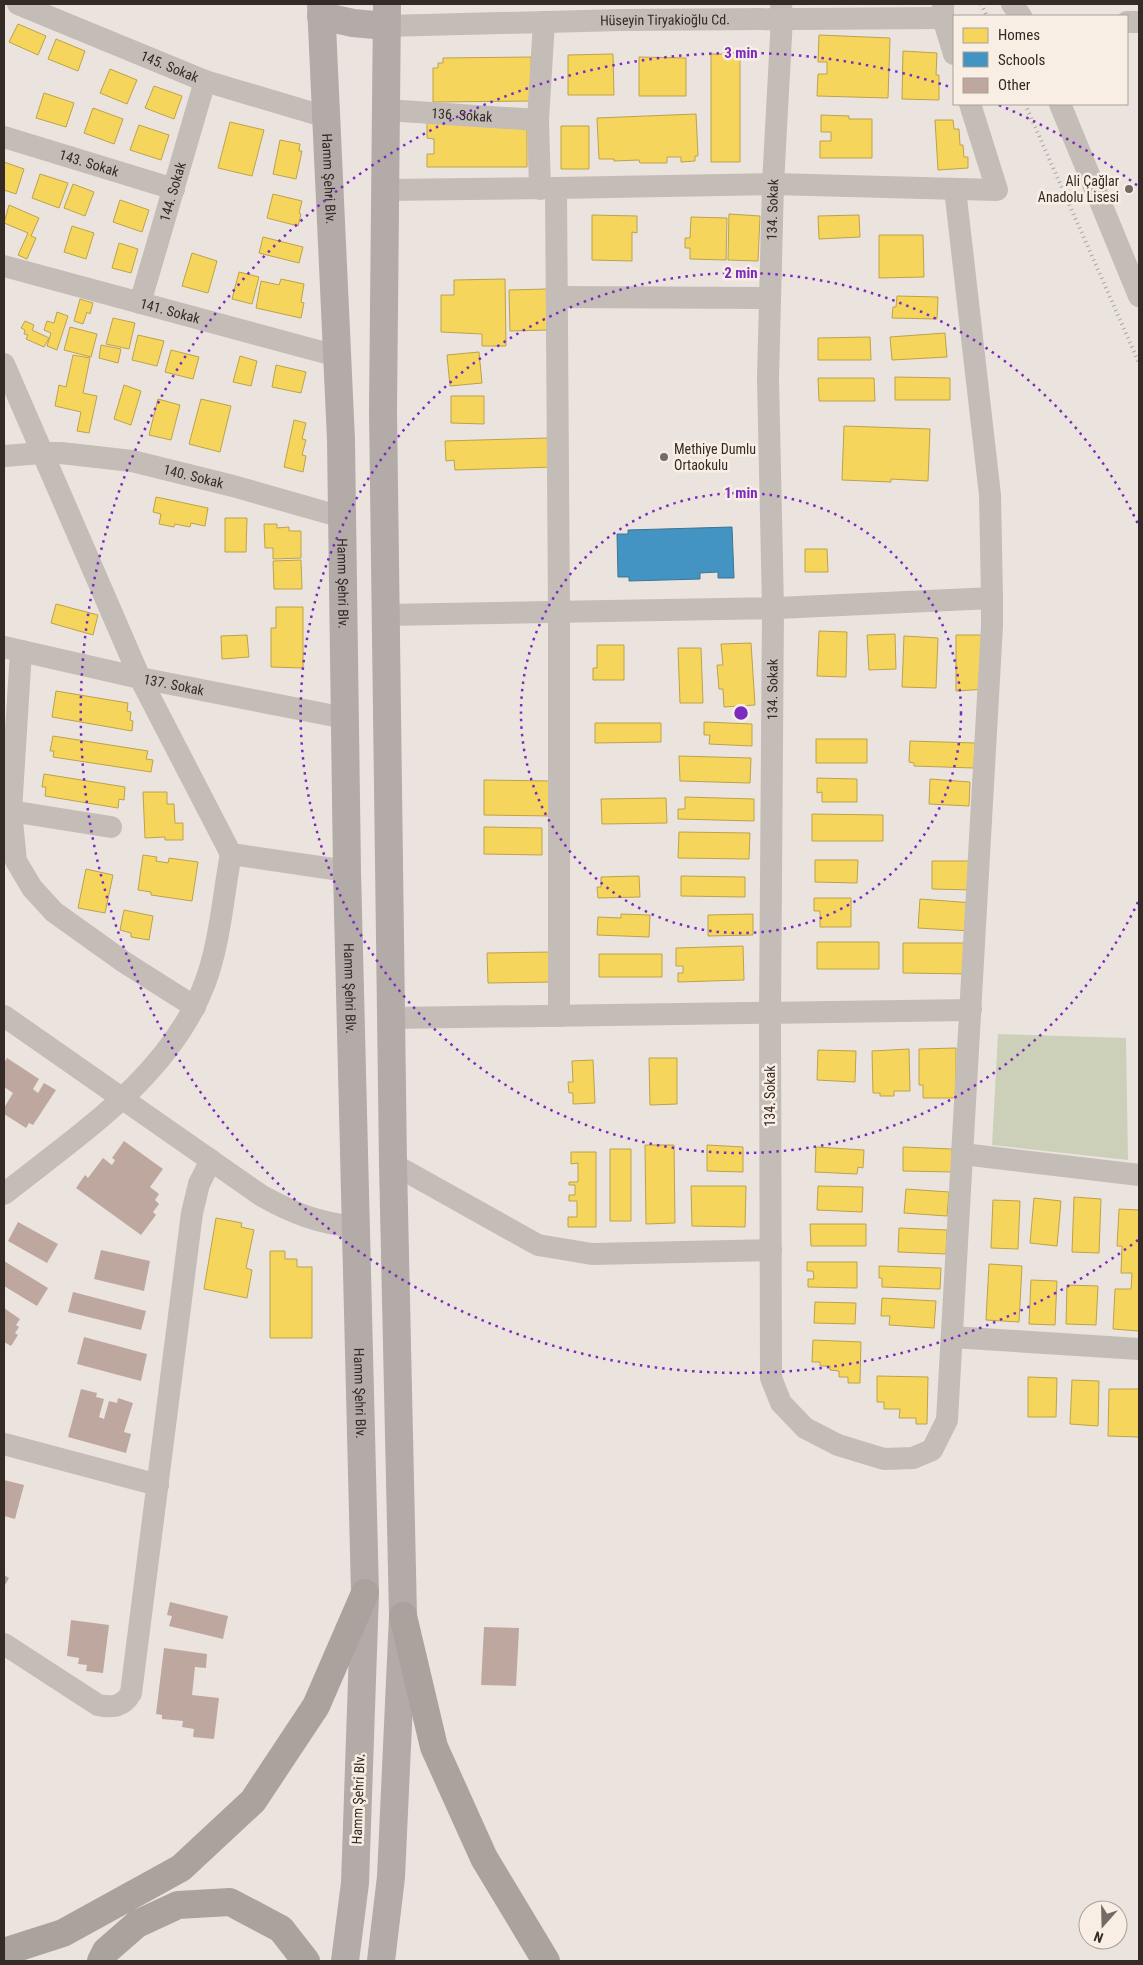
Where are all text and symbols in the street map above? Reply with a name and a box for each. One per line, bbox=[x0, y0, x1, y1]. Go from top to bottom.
street label: Hüseyin Tiryakioğlu Cd. bbox=[600, 11, 730, 29]
legend bbox=[953, 15, 1128, 105]
text: Homes bbox=[998, 26, 1040, 44]
text: 3 min bbox=[724, 44, 758, 62]
street label: 145. Sokak bbox=[138, 47, 202, 86]
text: Schools bbox=[998, 51, 1045, 69]
text: Other bbox=[998, 76, 1031, 94]
street label: 136. Sokak bbox=[431, 105, 494, 125]
street label: Hamm Şehri Blv. bbox=[319, 133, 339, 225]
street label: 143. Sokak bbox=[57, 146, 121, 180]
street label: 144. Sokak bbox=[156, 159, 189, 223]
place label: Ali Çağlar Anadolu Lisesi bbox=[1038, 173, 1119, 205]
street label: 134. Sokak bbox=[764, 178, 781, 241]
marker: Ali Çağlar Anadolu Lisesi bbox=[1123, 183, 1135, 195]
text: 2 min bbox=[724, 264, 758, 282]
street label: 141. Sokak bbox=[138, 295, 202, 327]
place label: Methiye Dumlu Ortaokulu bbox=[674, 441, 756, 473]
marker: Methiye Dumlu Ortaokulu bbox=[658, 451, 670, 463]
street label: 140. Sokak bbox=[162, 461, 226, 492]
text: 1 min bbox=[724, 484, 758, 502]
street label: Hamm Şehri Blv. bbox=[334, 538, 352, 629]
street label: 134. Sokak bbox=[764, 658, 781, 720]
street label: 137. Sokak bbox=[142, 671, 206, 698]
centre of rings bbox=[732, 704, 750, 722]
street label: Hamm Şehri Blv. bbox=[341, 943, 359, 1034]
street label: 134. Sokak bbox=[762, 1065, 778, 1127]
street label: Hamm Şehri Blv. bbox=[351, 1348, 369, 1439]
street label: Hamm Şehri Blv. bbox=[348, 1753, 368, 1845]
north arrow bbox=[1078, 1900, 1128, 1950]
text: N bbox=[1092, 1928, 1105, 1946]

